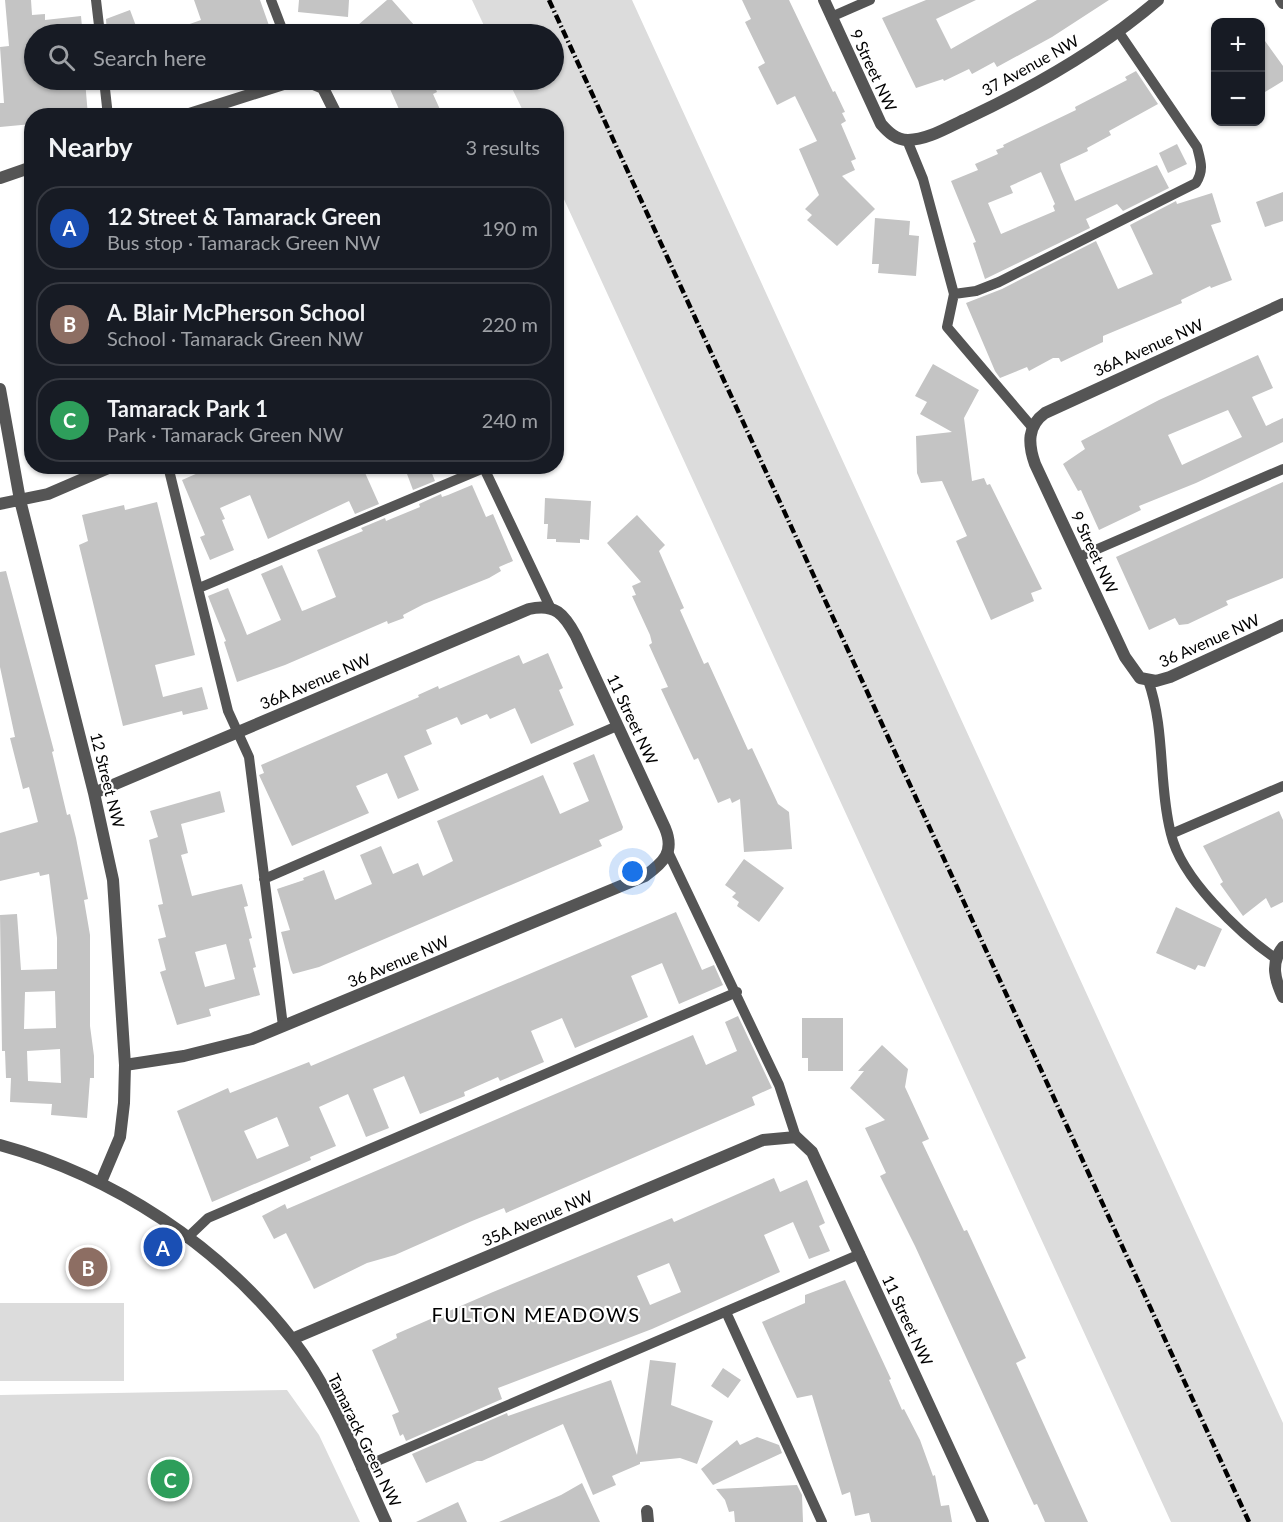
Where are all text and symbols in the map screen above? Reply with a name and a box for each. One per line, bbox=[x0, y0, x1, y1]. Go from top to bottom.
map controls bbox=[1211, 18, 1265, 126]
button: + bbox=[1211, 18, 1265, 72]
search box bbox=[24, 24, 564, 90]
street label: 9 Street NW bbox=[847, 26, 901, 114]
street label: 37 Avenue NW bbox=[978, 30, 1082, 99]
icon: search bbox=[45, 41, 78, 74]
text: Search here bbox=[93, 44, 206, 71]
button: − bbox=[1211, 72, 1265, 126]
text: Nearby bbox=[48, 131, 133, 163]
text: 3 results bbox=[465, 135, 540, 159]
text: 12 Street & Tamarack Green bbox=[107, 203, 381, 230]
text: A bbox=[63, 216, 76, 240]
text: 190 m bbox=[482, 216, 538, 240]
text: Bus stop · Tamarack Green NW bbox=[107, 230, 380, 254]
text: A. Blair McPherson School bbox=[107, 299, 365, 326]
text: B bbox=[63, 312, 76, 336]
text: 220 m bbox=[482, 312, 538, 336]
street label: 36A Avenue NW bbox=[1090, 314, 1206, 380]
text: School · Tamarack Green NW bbox=[107, 326, 363, 350]
text: Tamarack Park 1 bbox=[107, 395, 268, 422]
text: C bbox=[63, 408, 76, 432]
text: 240 m bbox=[482, 408, 538, 432]
text: Park · Tamarack Green NW bbox=[107, 422, 343, 446]
street label: 9 Street NW bbox=[1068, 508, 1122, 596]
street label: 36 Avenue NW bbox=[1156, 609, 1263, 671]
street label: 36A Avenue NW bbox=[257, 649, 374, 713]
street label: 11 Street NW bbox=[604, 671, 662, 768]
street label: 12 Street NW bbox=[87, 730, 129, 830]
your location bbox=[618, 857, 647, 886]
street label: 36 Avenue NW bbox=[345, 931, 452, 991]
street label: 35A Avenue NW bbox=[479, 1186, 596, 1250]
pin: A bbox=[144, 1224, 182, 1270]
pin: B bbox=[68, 1244, 107, 1290]
street label: 11 Street NW bbox=[879, 1272, 937, 1369]
district label: FULTON MEADOWS bbox=[431, 1302, 641, 1326]
street label: Tamarack Green NW bbox=[324, 1370, 406, 1510]
pin: C bbox=[150, 1456, 190, 1502]

